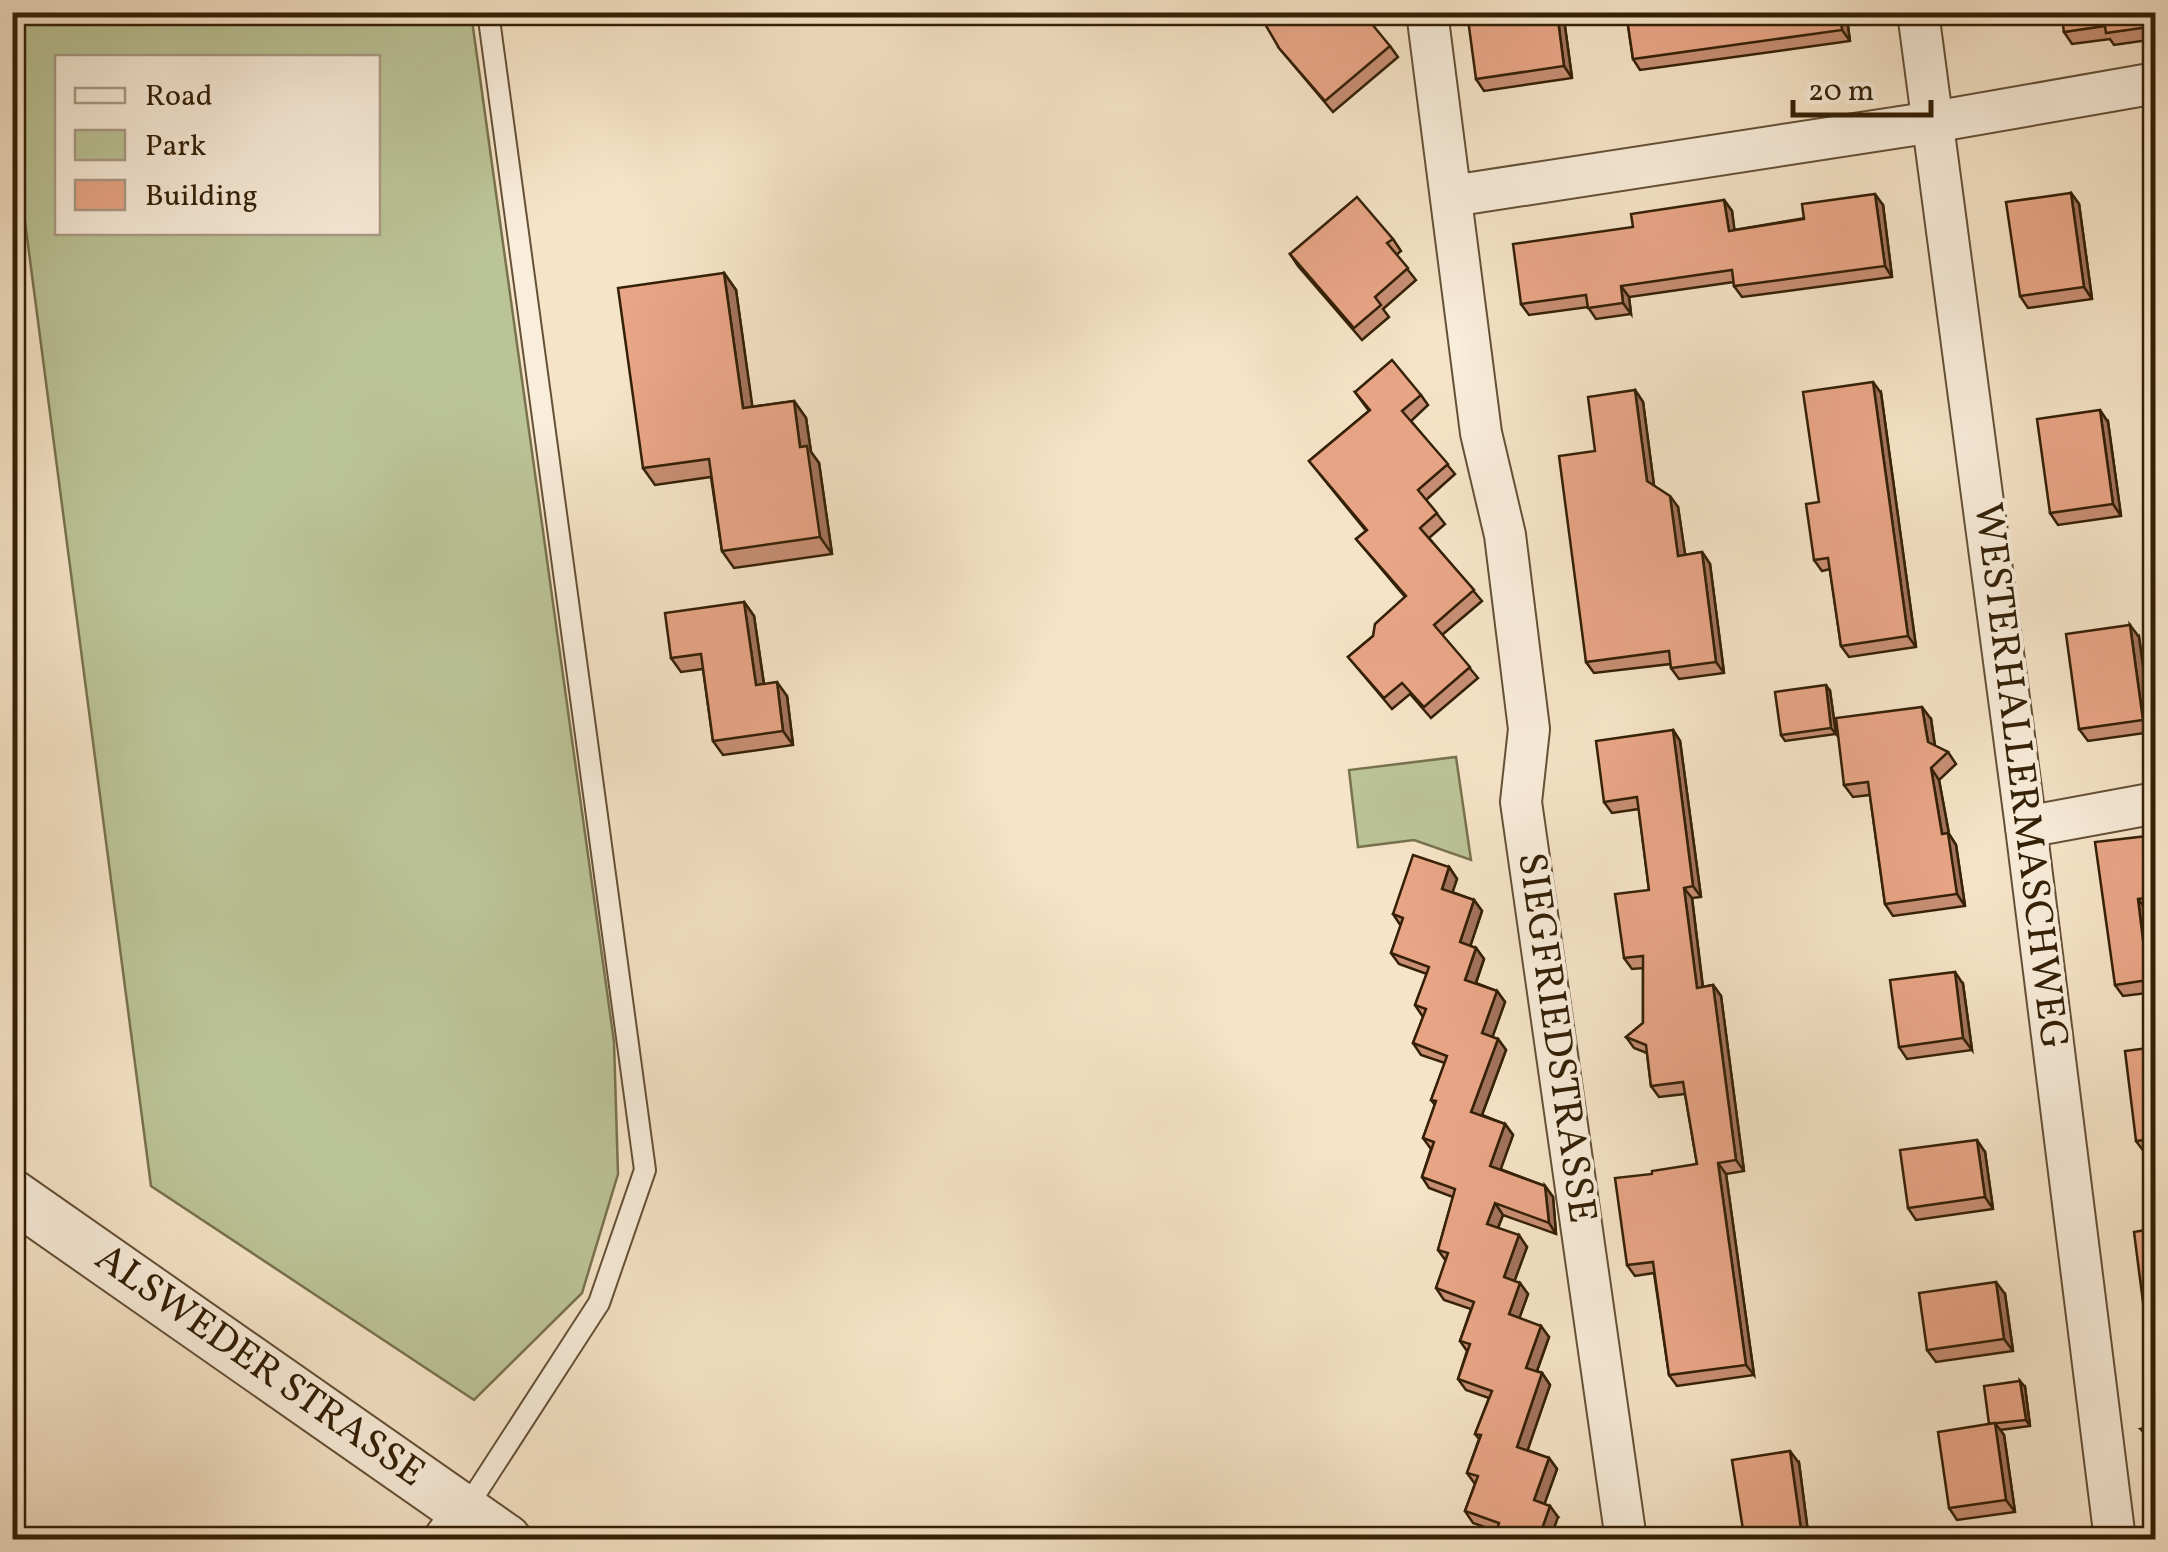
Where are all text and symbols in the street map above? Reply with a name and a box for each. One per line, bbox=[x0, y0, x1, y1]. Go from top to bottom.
legend bbox=[55, 55, 380, 235]
scale bar bbox=[1793, 55, 1930, 117]
text: 20 m bbox=[1808, 71, 1874, 113]
text: Road bbox=[145, 76, 213, 118]
text: Park bbox=[145, 126, 206, 168]
text: Building bbox=[145, 176, 258, 218]
street label: WESTERHALLERMASCHWEG bbox=[1958, 500, 2080, 1052]
street label: SIEGFRIEDSTRASSE bbox=[1501, 849, 1609, 1227]
street label: ALSWEDER STRASSE bbox=[83, 1232, 435, 1502]

